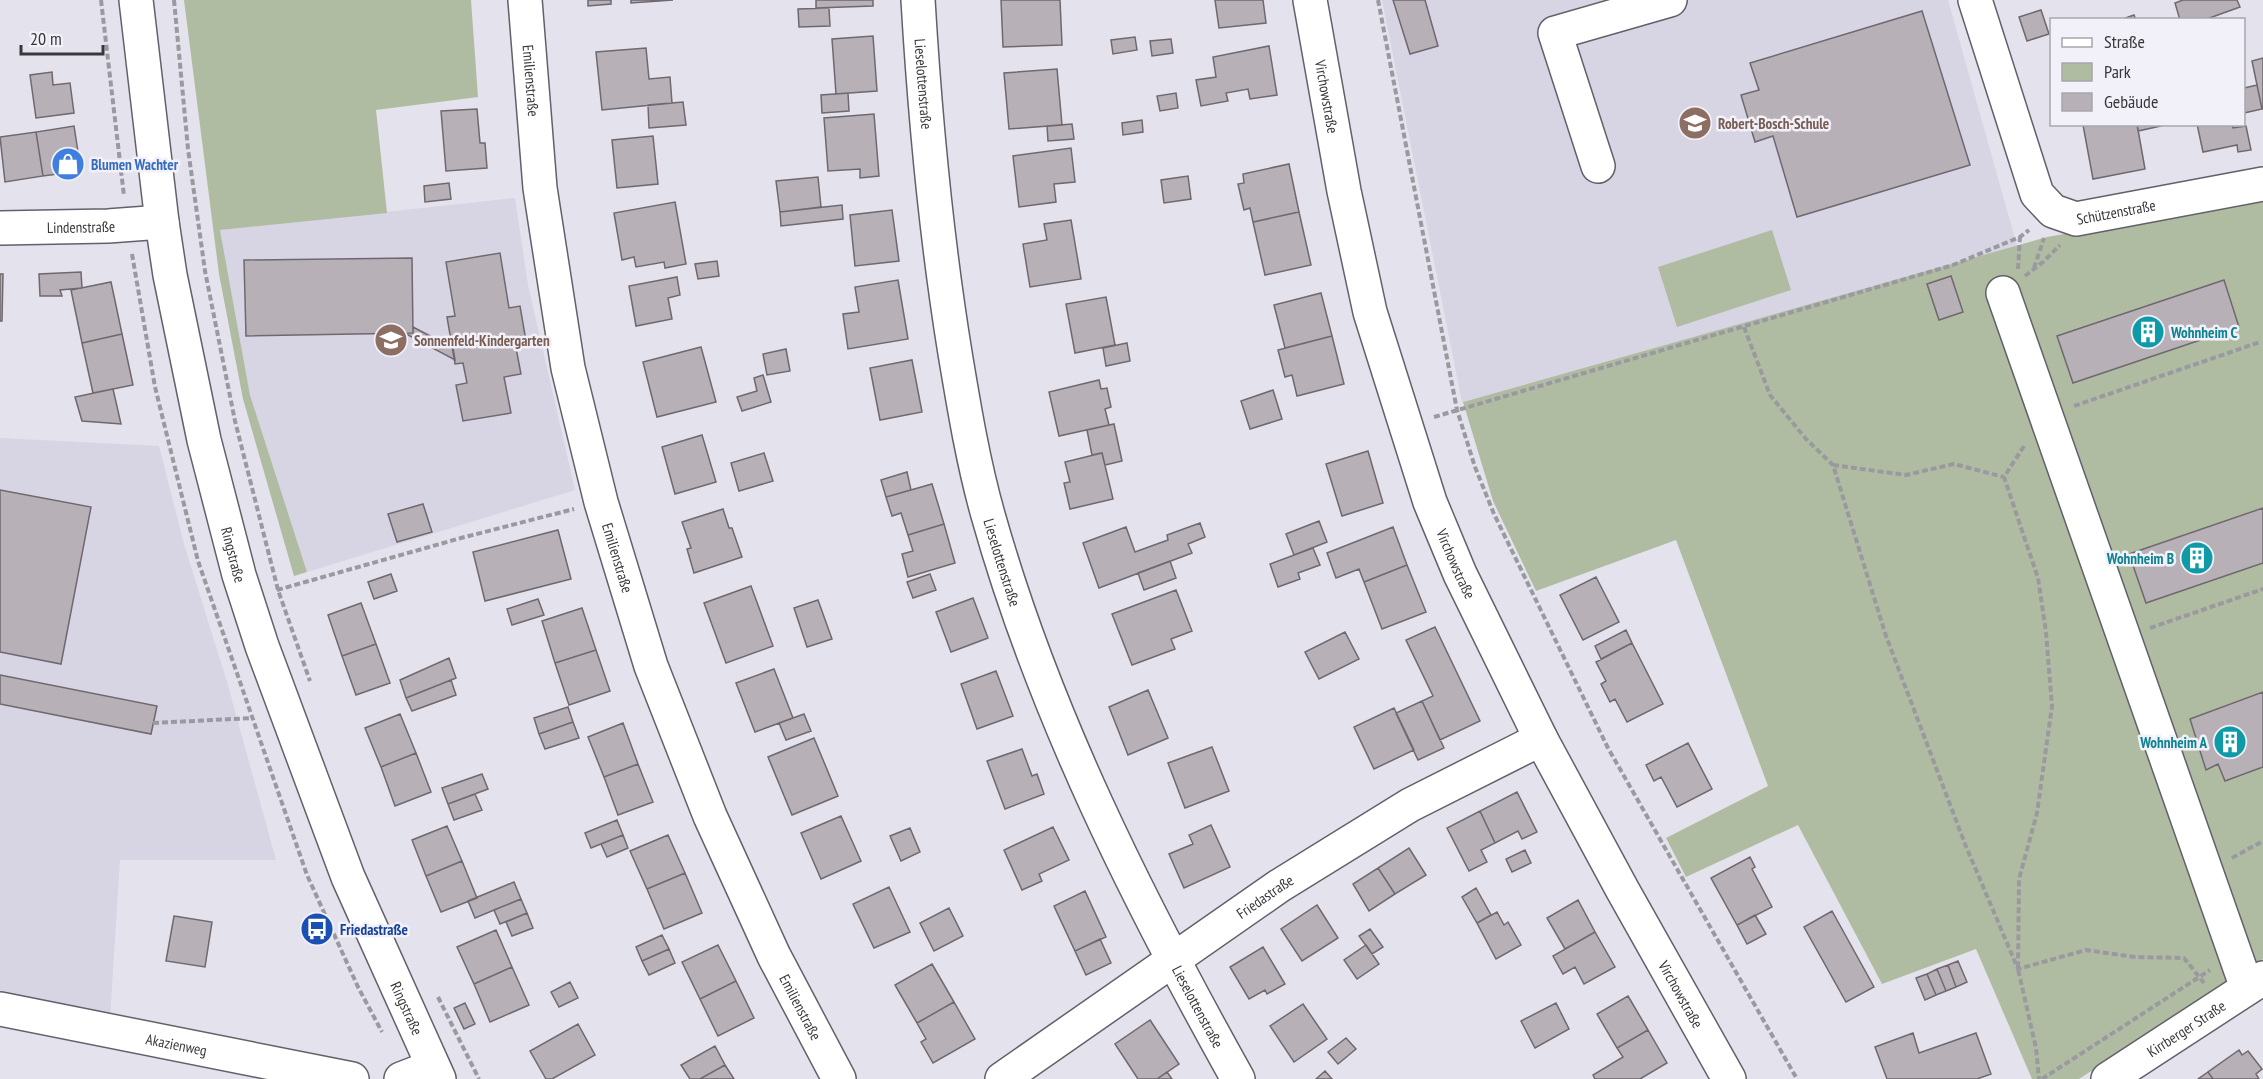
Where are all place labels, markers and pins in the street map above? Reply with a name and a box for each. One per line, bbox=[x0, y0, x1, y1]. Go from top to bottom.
school or university icon: Robert-Bosch-Schule bbox=[1677, 105, 1713, 141]
place label: Robert-Bosch-Schule bbox=[1718, 114, 1829, 133]
shop icon: Blumen Wachter bbox=[50, 146, 86, 182]
place label: Blumen Wachter bbox=[91, 155, 179, 174]
building icon: Wohnheim C bbox=[2130, 314, 2166, 350]
school or university icon: Sonnenfeld-Kindergarten bbox=[373, 322, 409, 358]
place label: Wohnheim C bbox=[2170, 323, 2238, 342]
place label: Sonnenfeld-Kindergarten bbox=[414, 331, 550, 350]
building icon: Wohnheim B bbox=[2179, 540, 2215, 576]
place label: Wohnheim B bbox=[2106, 549, 2174, 568]
building icon: Wohnheim A bbox=[2212, 724, 2248, 760]
place label: Wohnheim A bbox=[2139, 733, 2207, 752]
bus stop icon: Friedastraße bbox=[299, 911, 335, 947]
place label: Friedastraße bbox=[340, 920, 408, 939]

